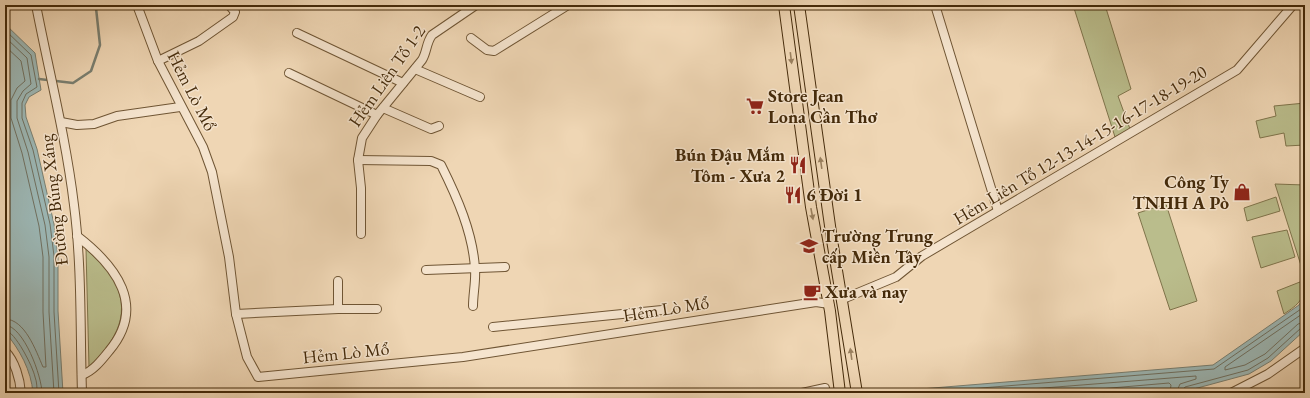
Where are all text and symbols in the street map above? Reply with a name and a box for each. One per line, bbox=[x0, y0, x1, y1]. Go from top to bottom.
street label: Hẻm Liên Tổ 1-2 bbox=[343, 20, 430, 131]
street label: Hẻm Lò Mổ bbox=[162, 47, 222, 135]
one-way arrow bbox=[788, 51, 794, 64]
street label: Hẻm Liên Tổ 12-13-14-15-16-17-18-19-20 bbox=[949, 59, 1211, 230]
place label: Store Jean Lona Cần Thơ bbox=[768, 84, 878, 128]
supermarket icon: Store Jean Lona Cần Thơ bbox=[745, 96, 765, 116]
street label: Đường Búng Xáng bbox=[34, 133, 73, 267]
place label: Bún Đậu Mắm Tôm - Xưa 2 bbox=[675, 143, 785, 187]
restaurant icon: Bún Đậu Mắm Tôm - Xưa 2 bbox=[788, 155, 808, 175]
one-way arrow bbox=[818, 157, 824, 169]
place label: Công Ty TNHH A Pò bbox=[1132, 170, 1229, 214]
shop icon: Công Ty TNHH A Pò bbox=[1232, 182, 1252, 202]
place label: 6 Đời 1 bbox=[806, 183, 862, 206]
restaurant icon: 6 Đời 1 bbox=[783, 185, 803, 205]
one-way arrow bbox=[809, 208, 815, 220]
place label: Trường Trung cấp Miền Tây bbox=[822, 224, 934, 268]
school or university icon: Trường Trung cấp Miền Tây bbox=[799, 236, 819, 256]
place label: Xưa và nay bbox=[824, 280, 908, 303]
cafe icon: Xưa và nay bbox=[802, 282, 822, 302]
street label: Hẻm Lò Mổ bbox=[621, 290, 711, 327]
street label: Hẻm Lò Mổ bbox=[301, 337, 390, 368]
one-way arrow bbox=[848, 348, 854, 360]

